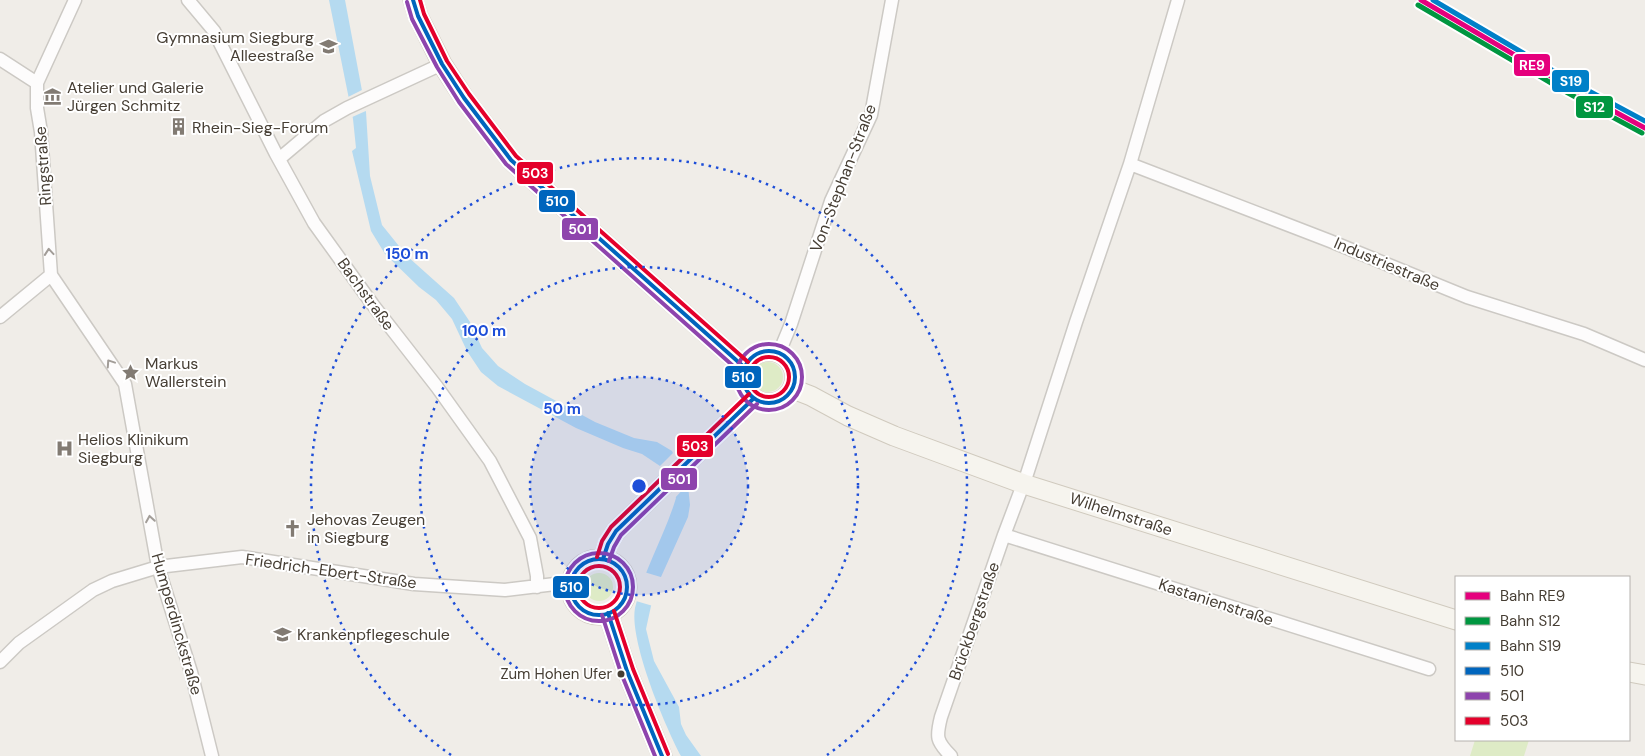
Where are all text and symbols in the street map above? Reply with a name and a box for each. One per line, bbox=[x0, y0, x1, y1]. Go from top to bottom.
place label: Gymnasium Siegburg Alleestraße bbox=[156, 27, 314, 66]
school or university icon: Gymnasium Siegburg Alleestraße bbox=[318, 36, 338, 56]
line badge: RE9 bbox=[1513, 53, 1551, 77]
text: RE9 bbox=[1519, 56, 1545, 74]
line badge: S19 bbox=[1551, 69, 1590, 93]
text: S19 bbox=[1560, 72, 1582, 90]
place label: Atelier und Galerie Jürgen Schmitz bbox=[67, 77, 204, 116]
museum icon: Atelier und Galerie Jürgen Schmitz bbox=[43, 86, 63, 106]
line badge: S12 bbox=[1575, 95, 1614, 119]
text: S12 bbox=[1583, 98, 1605, 116]
street label: Von-Stephan-Straße bbox=[805, 101, 881, 255]
building icon: Rhein-Sieg-Forum bbox=[168, 117, 188, 137]
place label: Rhein-Sieg-Forum bbox=[192, 117, 328, 138]
street label: Ringstraße bbox=[30, 126, 56, 206]
line badge: 503 bbox=[516, 161, 554, 185]
text: 503 bbox=[521, 164, 549, 182]
line badge: 510 bbox=[538, 189, 576, 213]
text: 510 bbox=[545, 192, 569, 210]
line badge: 501 bbox=[561, 217, 599, 241]
text: 501 bbox=[568, 220, 592, 238]
street label: Industriestraße bbox=[1331, 232, 1443, 296]
text: 150 m bbox=[386, 244, 429, 264]
one-way arrow bbox=[44, 248, 55, 256]
street label: Bachstraße bbox=[333, 254, 399, 334]
text: 100 m bbox=[462, 321, 506, 341]
place label: Markus Wallerstein bbox=[145, 353, 226, 392]
one-way arrow bbox=[107, 359, 116, 369]
place icon: Markus Wallerstein bbox=[121, 362, 141, 382]
line badge: 510 bbox=[724, 365, 762, 389]
text: 510 bbox=[731, 368, 755, 386]
text: 50 m bbox=[543, 399, 581, 419]
place label: Helios Klinikum Siegburg bbox=[78, 429, 188, 468]
line badge: 503 bbox=[676, 434, 714, 458]
text: 503 bbox=[681, 437, 709, 455]
hospital icon: Helios Klinikum Siegburg bbox=[54, 438, 74, 458]
line badge: 501 bbox=[660, 467, 698, 491]
text: 501 bbox=[667, 470, 691, 488]
centre of rings bbox=[630, 477, 648, 495]
street label: Wilhelmstraße bbox=[1067, 487, 1175, 541]
place label: Jehovas Zeugen in Siegburg bbox=[307, 509, 425, 548]
one-way arrow bbox=[146, 515, 156, 523]
church icon: Jehovas Zeugen in Siegburg bbox=[283, 518, 303, 538]
street label: Friedrich-Ebert-Straße bbox=[244, 549, 418, 593]
street label: Humperdinckstraße bbox=[147, 551, 207, 697]
street label: Brückbergstraße bbox=[944, 559, 1004, 683]
street label: Kastanienstraße bbox=[1156, 574, 1276, 630]
line badge: 510 bbox=[552, 575, 590, 599]
legend bbox=[1455, 576, 1630, 741]
text: 510 bbox=[559, 578, 583, 596]
text: Bahn RE9 bbox=[1500, 586, 1565, 606]
text: Bahn S12 bbox=[1500, 611, 1560, 631]
school or university icon: Krankenpflegeschule bbox=[273, 624, 293, 644]
place label: Krankenpflegeschule bbox=[297, 624, 450, 645]
text: Bahn S19 bbox=[1500, 636, 1561, 656]
text: 510 bbox=[1500, 661, 1524, 681]
place label: Zum Hohen Ufer bbox=[500, 664, 612, 684]
marker: Zum Hohen Ufer bbox=[616, 669, 626, 679]
text: 501 bbox=[1500, 686, 1524, 706]
text: 503 bbox=[1500, 711, 1528, 731]

